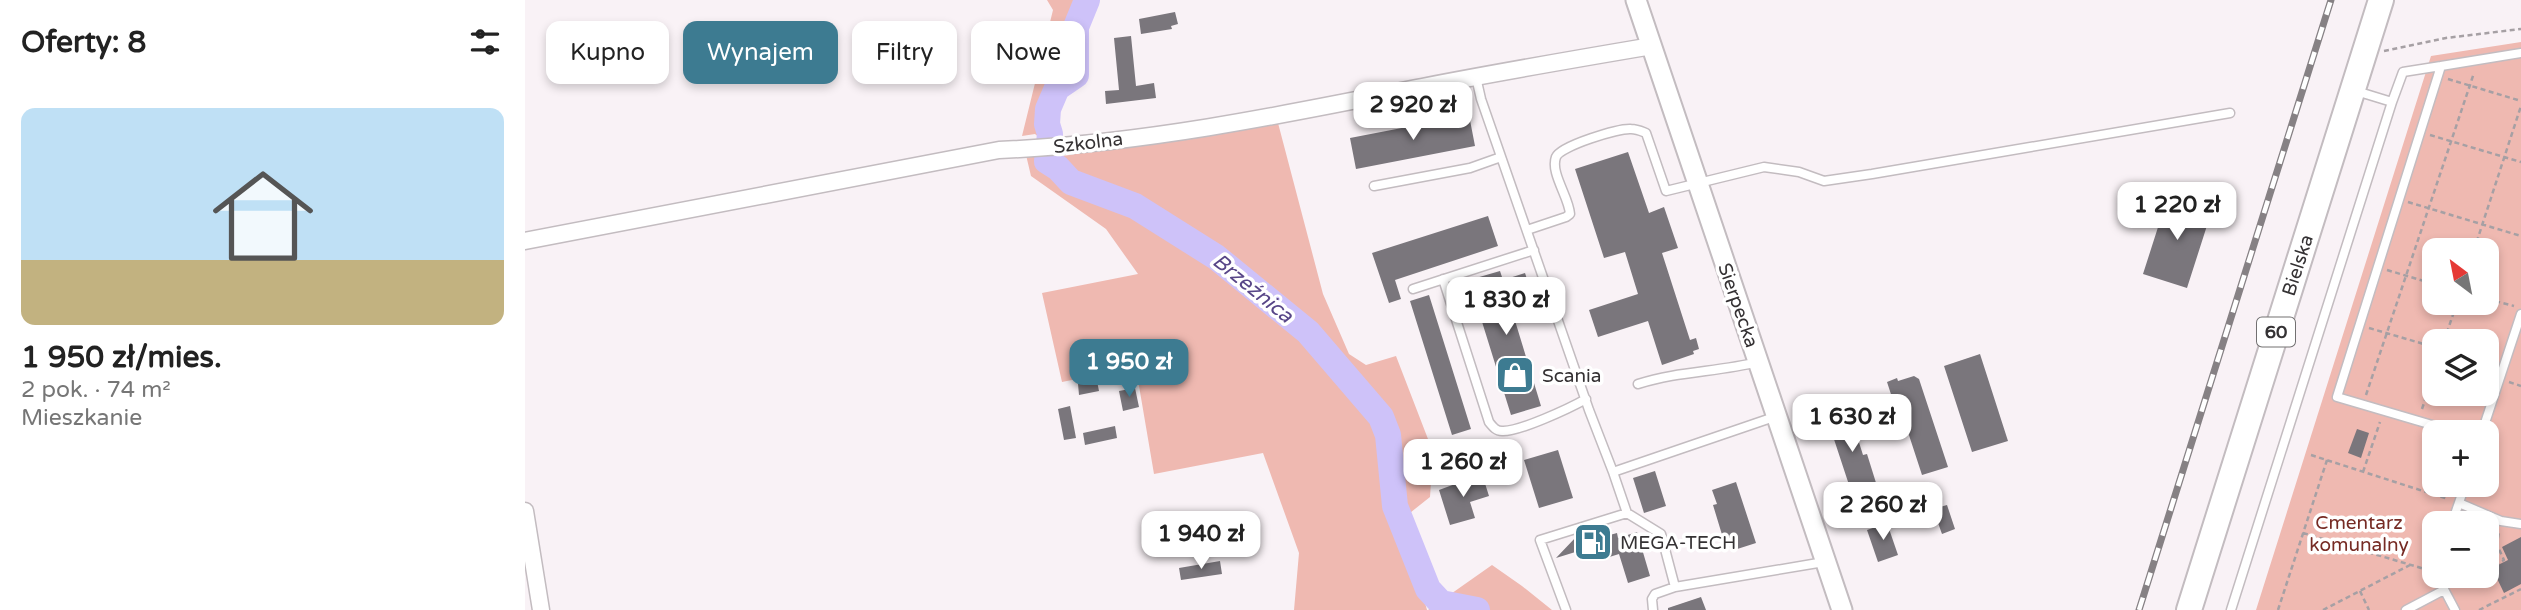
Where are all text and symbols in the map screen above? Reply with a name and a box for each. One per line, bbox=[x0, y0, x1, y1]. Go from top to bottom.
chip: Kupno bbox=[546, 21, 669, 84]
chip: Wynajem bbox=[683, 21, 838, 84]
chip: Filtry bbox=[852, 21, 957, 84]
chip: Nowe bbox=[971, 21, 1085, 84]
icon: filters bbox=[466, 23, 504, 61]
text: Oferty: 8 bbox=[21, 24, 146, 61]
pin: 2 920 zł bbox=[1341, 82, 1485, 142]
text: 2 920 zł bbox=[1369, 91, 1457, 119]
street label: Szkolna bbox=[1052, 128, 1124, 158]
icon: home bbox=[200, 153, 326, 279]
pin: 1 220 zł bbox=[2105, 182, 2249, 242]
text: 1 220 zł bbox=[2133, 191, 2221, 219]
street label: Bielska bbox=[2278, 232, 2318, 299]
north arrow bbox=[2422, 238, 2499, 315]
map controls bbox=[2422, 238, 2499, 588]
water label: Brzeźnica bbox=[1207, 248, 1299, 329]
street label: Sierpecka bbox=[1713, 260, 1763, 351]
pin: 1 830 zł bbox=[1434, 278, 1578, 337]
text: 1 830 zł bbox=[1462, 286, 1550, 314]
road number: 60 bbox=[2257, 318, 2295, 346]
button: layers bbox=[2422, 329, 2499, 406]
text: 1 950 zł/mies. bbox=[21, 339, 222, 376]
pin: 1 950 zł bbox=[1057, 340, 1201, 399]
text: 1 950 zł bbox=[1085, 348, 1173, 376]
shop icon: Scania bbox=[1494, 354, 1536, 396]
place label: Scania bbox=[1542, 365, 1602, 387]
text: 2 pok. · 74 m² bbox=[21, 376, 171, 404]
pin: 1 630 zł bbox=[1780, 394, 1924, 454]
text: 1 630 zł bbox=[1808, 403, 1896, 431]
text: Mieszkanie bbox=[21, 404, 142, 432]
button: + bbox=[2422, 420, 2499, 497]
pin: 1 260 zł bbox=[1391, 440, 1535, 499]
text: 1 260 zł bbox=[1419, 448, 1507, 476]
pin: 2 260 zł bbox=[1811, 482, 1955, 542]
text: 2 260 zł bbox=[1839, 491, 1927, 519]
button: − bbox=[2422, 511, 2499, 588]
pin: 1 940 zł bbox=[1129, 512, 1273, 571]
park label: Cmentarz komunalny bbox=[2309, 512, 2409, 556]
text: 1 940 zł bbox=[1157, 520, 1245, 548]
fuel station icon: MEGA-TECH bbox=[1572, 521, 1614, 563]
place label: MEGA-TECH bbox=[1620, 532, 1736, 554]

